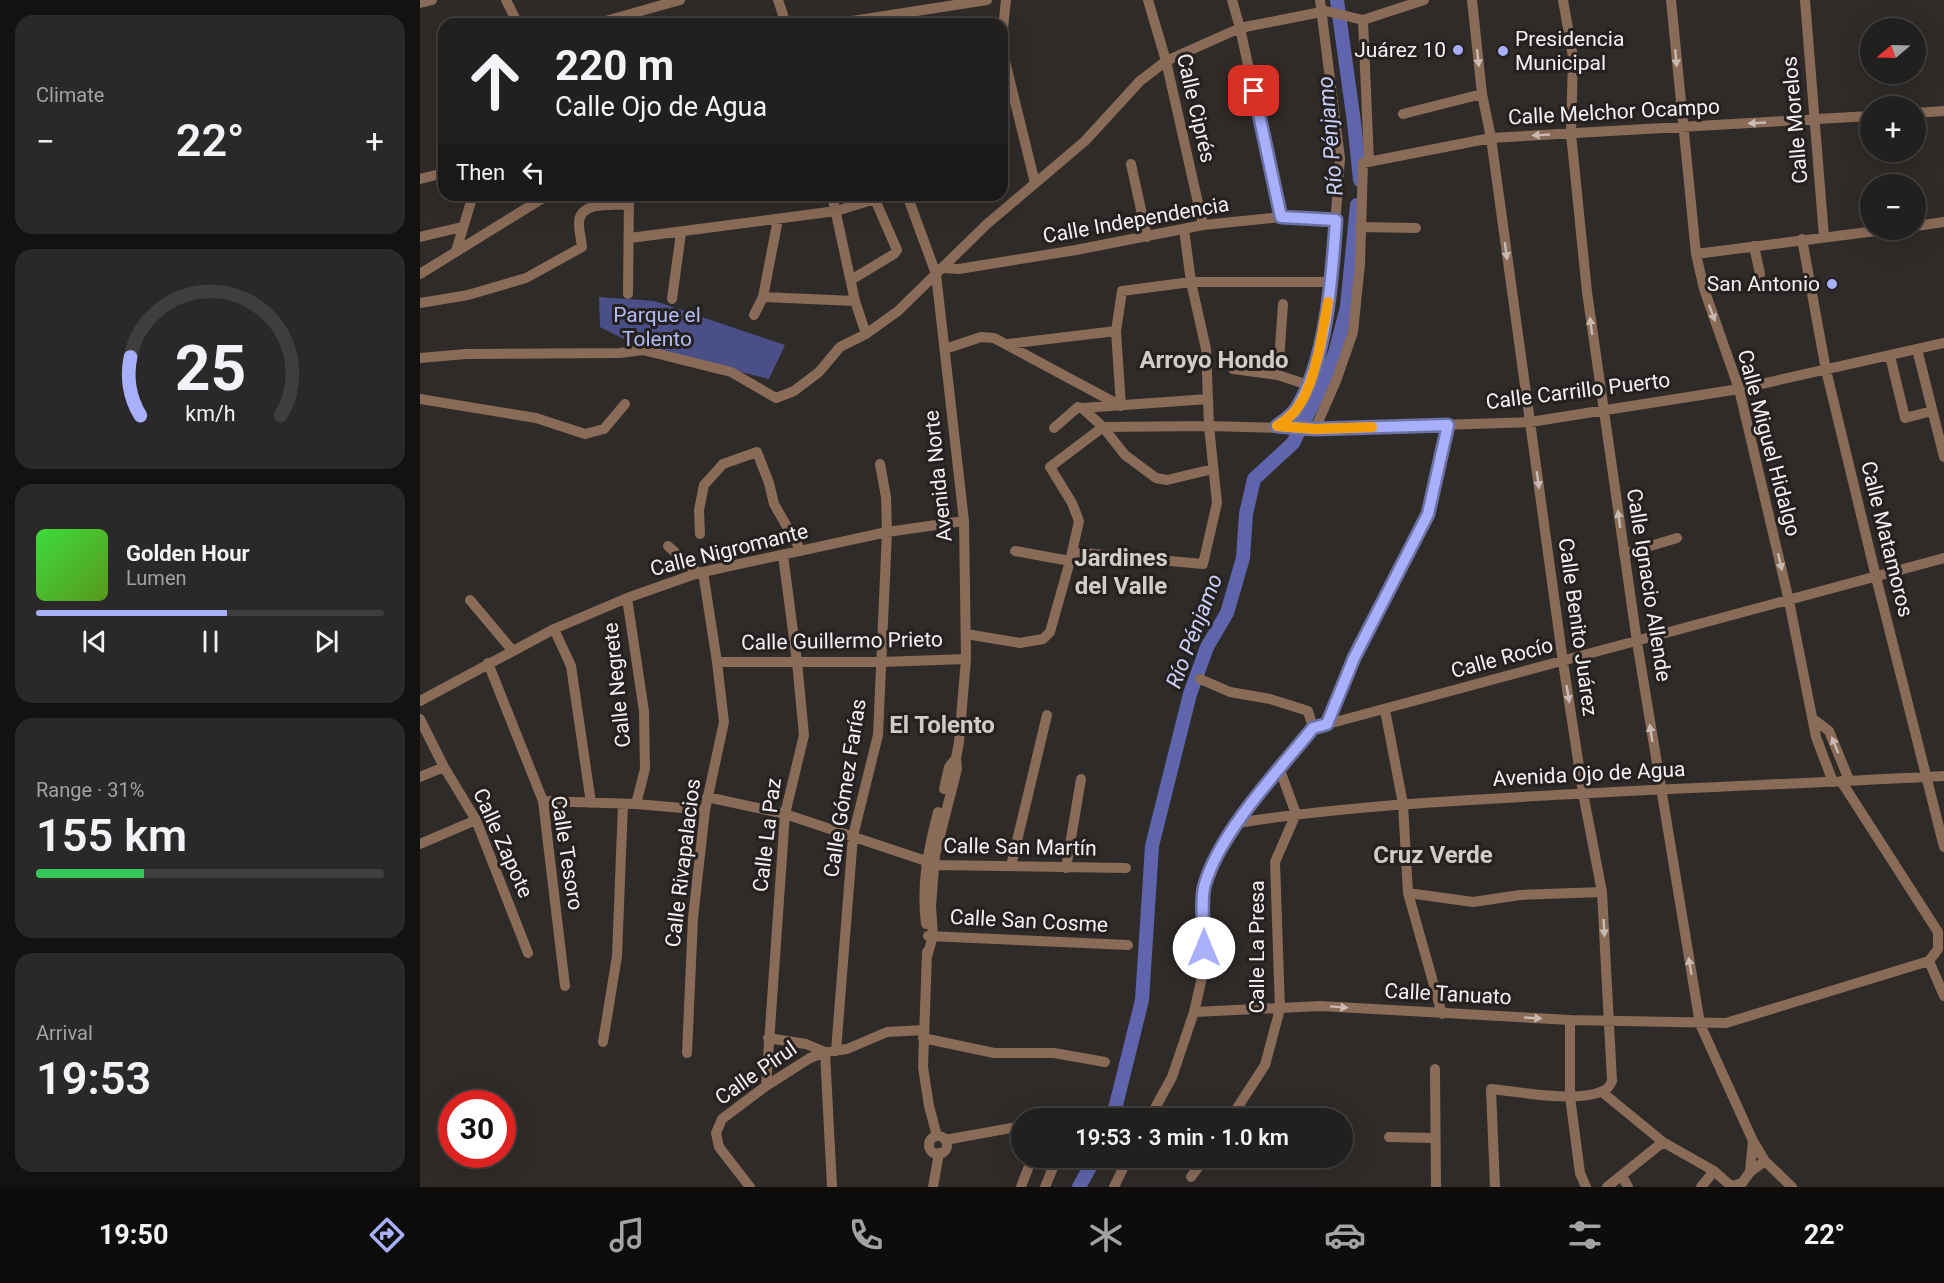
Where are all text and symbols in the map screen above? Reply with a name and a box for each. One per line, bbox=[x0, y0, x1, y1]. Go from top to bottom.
north arrow bbox=[1860, 18, 1926, 84]
map controls bbox=[1860, 18, 1926, 240]
place label: Presidencia Municipal bbox=[1515, 27, 1624, 75]
place label: Juárez 10 bbox=[1354, 38, 1446, 62]
text: 220 m bbox=[555, 41, 674, 90]
icon: ahead bbox=[456, 42, 534, 120]
marker: Juárez 10 bbox=[1451, 43, 1465, 57]
marker: Presidencia Municipal bbox=[1496, 44, 1510, 58]
one-way arrow bbox=[1473, 49, 1483, 68]
one-way arrow bbox=[1671, 49, 1681, 68]
street label: Calle Ciprés bbox=[1172, 51, 1220, 165]
street label: Calle Morelos bbox=[1777, 55, 1813, 185]
pin bbox=[1228, 65, 1279, 116]
icon: arrive bbox=[1237, 74, 1270, 107]
water label: Río Pénjamo bbox=[1312, 75, 1348, 197]
text: Climate bbox=[36, 83, 104, 107]
text: Calle Ojo de Agua bbox=[555, 91, 767, 123]
street label: Calle Melchor Ocampo bbox=[1507, 94, 1721, 130]
button: + bbox=[1860, 96, 1926, 162]
text: 22° bbox=[176, 114, 244, 167]
one-way arrow bbox=[1748, 119, 1767, 128]
text: − bbox=[36, 122, 55, 161]
text: + bbox=[365, 122, 384, 161]
one-way arrow bbox=[1532, 131, 1551, 140]
icon: left bbox=[517, 156, 550, 189]
text: Then bbox=[456, 160, 505, 185]
button: − bbox=[1860, 174, 1926, 240]
street label: Calle Independencia bbox=[1041, 192, 1231, 248]
one-way arrow bbox=[1502, 242, 1511, 261]
place label: San Antonio bbox=[1707, 272, 1820, 296]
marker: San Antonio bbox=[1825, 277, 1839, 291]
park label: Parque el Tolento bbox=[613, 303, 701, 351]
one-way arrow bbox=[1707, 304, 1717, 322]
one-way arrow bbox=[1587, 317, 1596, 336]
text: 25 bbox=[174, 332, 246, 405]
district label: Arroyo Hondo bbox=[1139, 346, 1289, 374]
street label: Calle Miguel Hidalgo bbox=[1733, 347, 1805, 539]
street label: Calle Carrillo Puerto bbox=[1484, 368, 1672, 414]
text: km/h bbox=[185, 402, 235, 427]
street label: Avenida Norte bbox=[919, 409, 957, 543]
street label: Calle Matamoros bbox=[1856, 459, 1918, 619]
one-way arrow bbox=[1533, 470, 1542, 489]
street label: Calle Ignacio Allende bbox=[1622, 487, 1676, 683]
one-way arrow bbox=[1614, 510, 1623, 529]
street label: Calle Nigromante bbox=[648, 519, 810, 581]
street label: Calle Benito Juárez bbox=[1554, 536, 1602, 718]
text: Golden Hour bbox=[126, 541, 250, 566]
district label: Jardines del Valle bbox=[1074, 544, 1168, 600]
one-way arrow bbox=[1776, 552, 1785, 571]
text: Lumen bbox=[126, 566, 187, 590]
water label: Río Pénjamo bbox=[1161, 570, 1227, 692]
street label: Calle Negrete bbox=[599, 621, 635, 749]
icon: previous bbox=[78, 625, 111, 658]
icon: pause bbox=[194, 625, 227, 658]
icon: next bbox=[310, 625, 343, 658]
street label: Calle Guillermo Prieto bbox=[741, 627, 943, 655]
street label: Calle Rocío bbox=[1448, 633, 1556, 683]
one-way arrow bbox=[1564, 684, 1573, 703]
street label: Calle Gómez Farías bbox=[819, 697, 871, 879]
district label: El Tolento bbox=[889, 711, 995, 739]
one-way arrow bbox=[1647, 723, 1656, 742]
one-way arrow bbox=[1830, 736, 1840, 754]
street label: Avenida Ojo de Agua bbox=[1492, 757, 1686, 791]
street label: Calle Rivapalacios bbox=[661, 777, 705, 949]
street label: Calle La Paz bbox=[748, 777, 786, 893]
text: Range · 31% bbox=[36, 778, 144, 802]
street label: Calle Zapote bbox=[468, 784, 538, 902]
street label: Calle Tesoro bbox=[546, 794, 588, 912]
text: 155 km bbox=[36, 809, 187, 862]
street label: Calle San Martín bbox=[943, 834, 1097, 860]
district label: Cruz Verde bbox=[1373, 841, 1493, 869]
street label: Calle La Presa bbox=[1245, 880, 1269, 1014]
street label: Calle San Cosme bbox=[949, 905, 1109, 937]
position arrow bbox=[1172, 916, 1236, 980]
one-way arrow bbox=[1600, 918, 1609, 937]
one-way arrow bbox=[1685, 957, 1694, 976]
street label: Calle Tanuato bbox=[1384, 979, 1512, 1009]
one-way arrow bbox=[1329, 1003, 1348, 1012]
one-way arrow bbox=[1524, 1014, 1543, 1023]
text: Arrival bbox=[36, 1021, 93, 1045]
street label: Calle Pirul bbox=[711, 1036, 801, 1110]
text: 19:53 bbox=[36, 1052, 151, 1105]
speed limit sign: 30 bbox=[438, 1090, 516, 1168]
text: 19:53 · 3 min · 1.0 km bbox=[1075, 1125, 1289, 1150]
icon: directions bbox=[366, 1214, 408, 1256]
icon: music bbox=[606, 1214, 648, 1256]
icon: phone bbox=[845, 1214, 887, 1256]
icon: climate bbox=[1085, 1214, 1127, 1256]
icon: car bbox=[1324, 1214, 1366, 1256]
icon: filters bbox=[1564, 1214, 1606, 1256]
text: 19:50 bbox=[99, 1219, 168, 1251]
text: 22° bbox=[1804, 1219, 1845, 1251]

